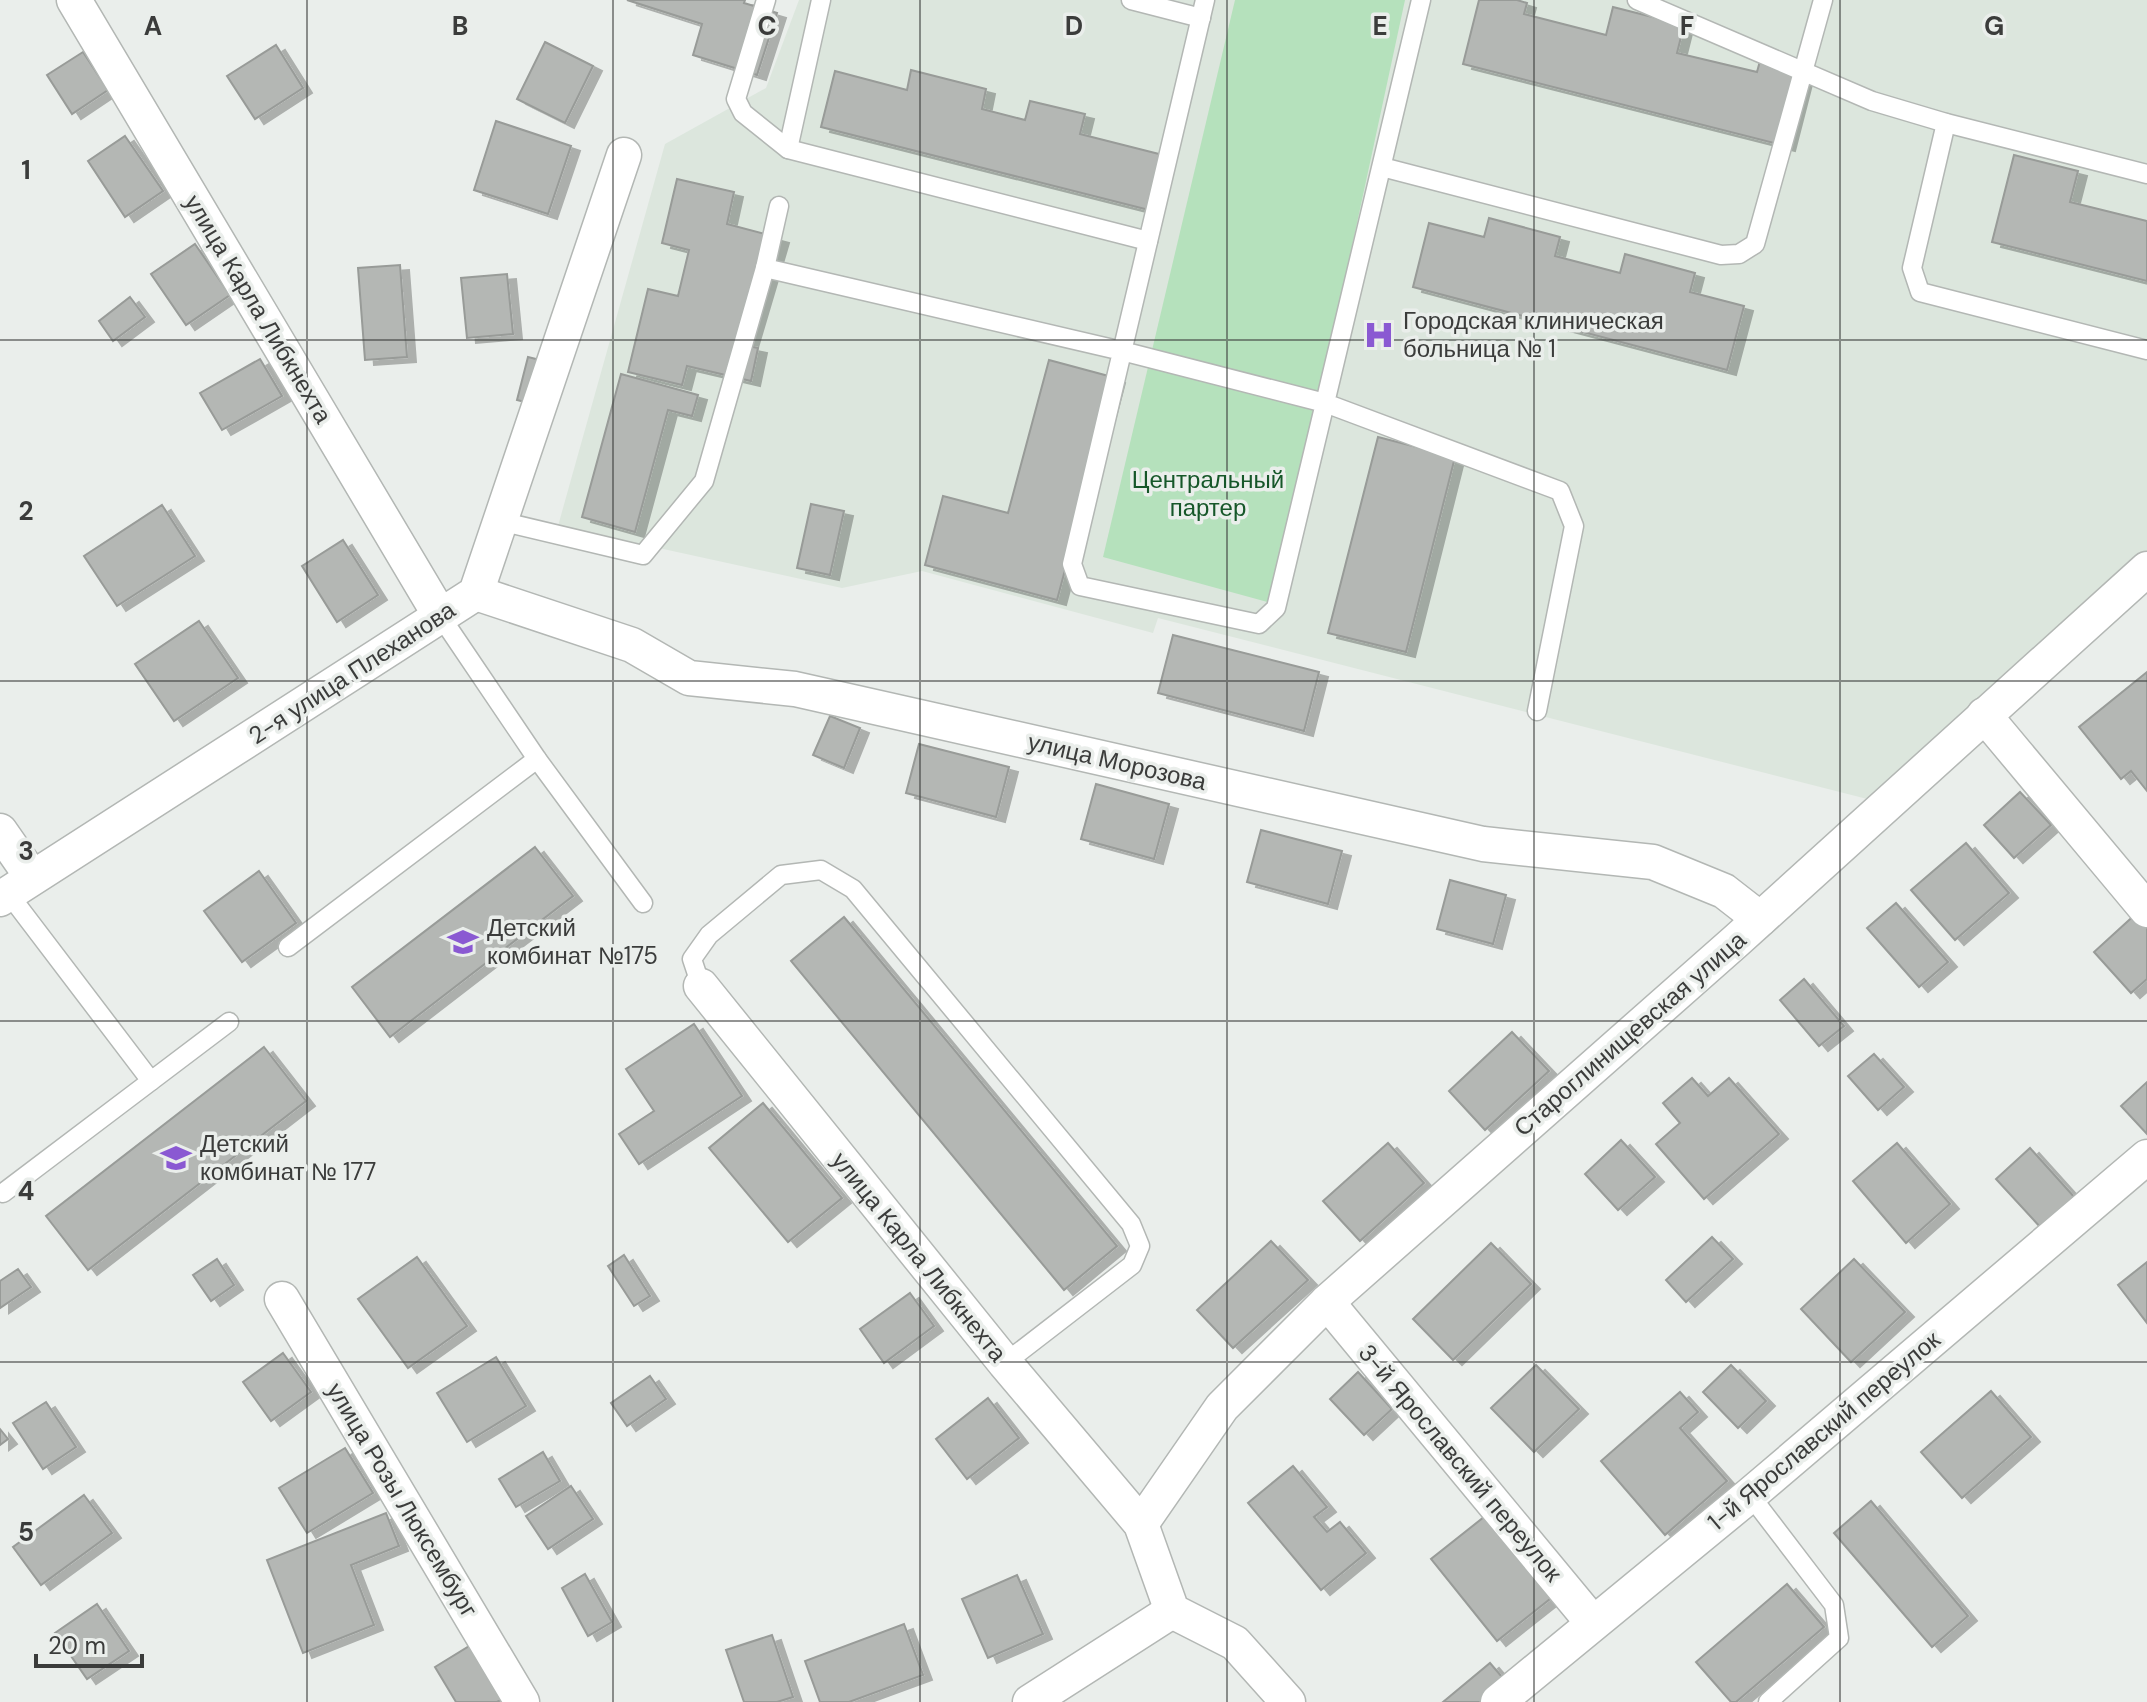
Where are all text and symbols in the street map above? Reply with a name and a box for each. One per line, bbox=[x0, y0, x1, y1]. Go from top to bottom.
text: A bbox=[144, 9, 162, 43]
text: B bbox=[452, 9, 468, 43]
text: C bbox=[757, 9, 777, 43]
text: D bbox=[1065, 9, 1083, 43]
text: E bbox=[1372, 9, 1388, 43]
text: F bbox=[1680, 9, 1694, 43]
text: G bbox=[1984, 9, 2004, 43]
text: 1 bbox=[21, 153, 31, 187]
street label: улица Карла Либкнехта bbox=[178, 189, 339, 429]
place label: Городская клиническая больница № 1 bbox=[1403, 305, 1664, 364]
hospital icon: Городская клиническая больница № 1 bbox=[1362, 318, 1396, 352]
park label: Центральный партер bbox=[1132, 464, 1284, 523]
text: 2 bbox=[18, 494, 34, 528]
street label: 2-я улица Плеханова bbox=[243, 594, 461, 751]
street label: улица Морозова bbox=[1025, 726, 1210, 797]
text: 3 bbox=[18, 834, 34, 868]
place label: Детский комбинат №175 bbox=[487, 912, 658, 971]
street label: Староглинищевская улица bbox=[1507, 924, 1753, 1143]
school or university icon: Детский комбинат №175 bbox=[446, 925, 480, 959]
place label: Детский комбинат № 177 bbox=[200, 1128, 376, 1187]
school or university icon: Детский комбинат № 177 bbox=[159, 1141, 193, 1175]
street label: улица Карла Либкнехта bbox=[825, 1145, 1014, 1368]
text: 4 bbox=[18, 1174, 34, 1208]
street label: 1-й Ярославский переулок bbox=[1701, 1324, 1947, 1537]
street label: 3-й Ярославский переулок bbox=[1352, 1337, 1569, 1588]
street label: улица Розы Люксембург bbox=[320, 1377, 485, 1623]
text: 5 bbox=[18, 1515, 34, 1549]
scale bar bbox=[36, 1618, 142, 1668]
text: 20 m bbox=[48, 1630, 106, 1661]

